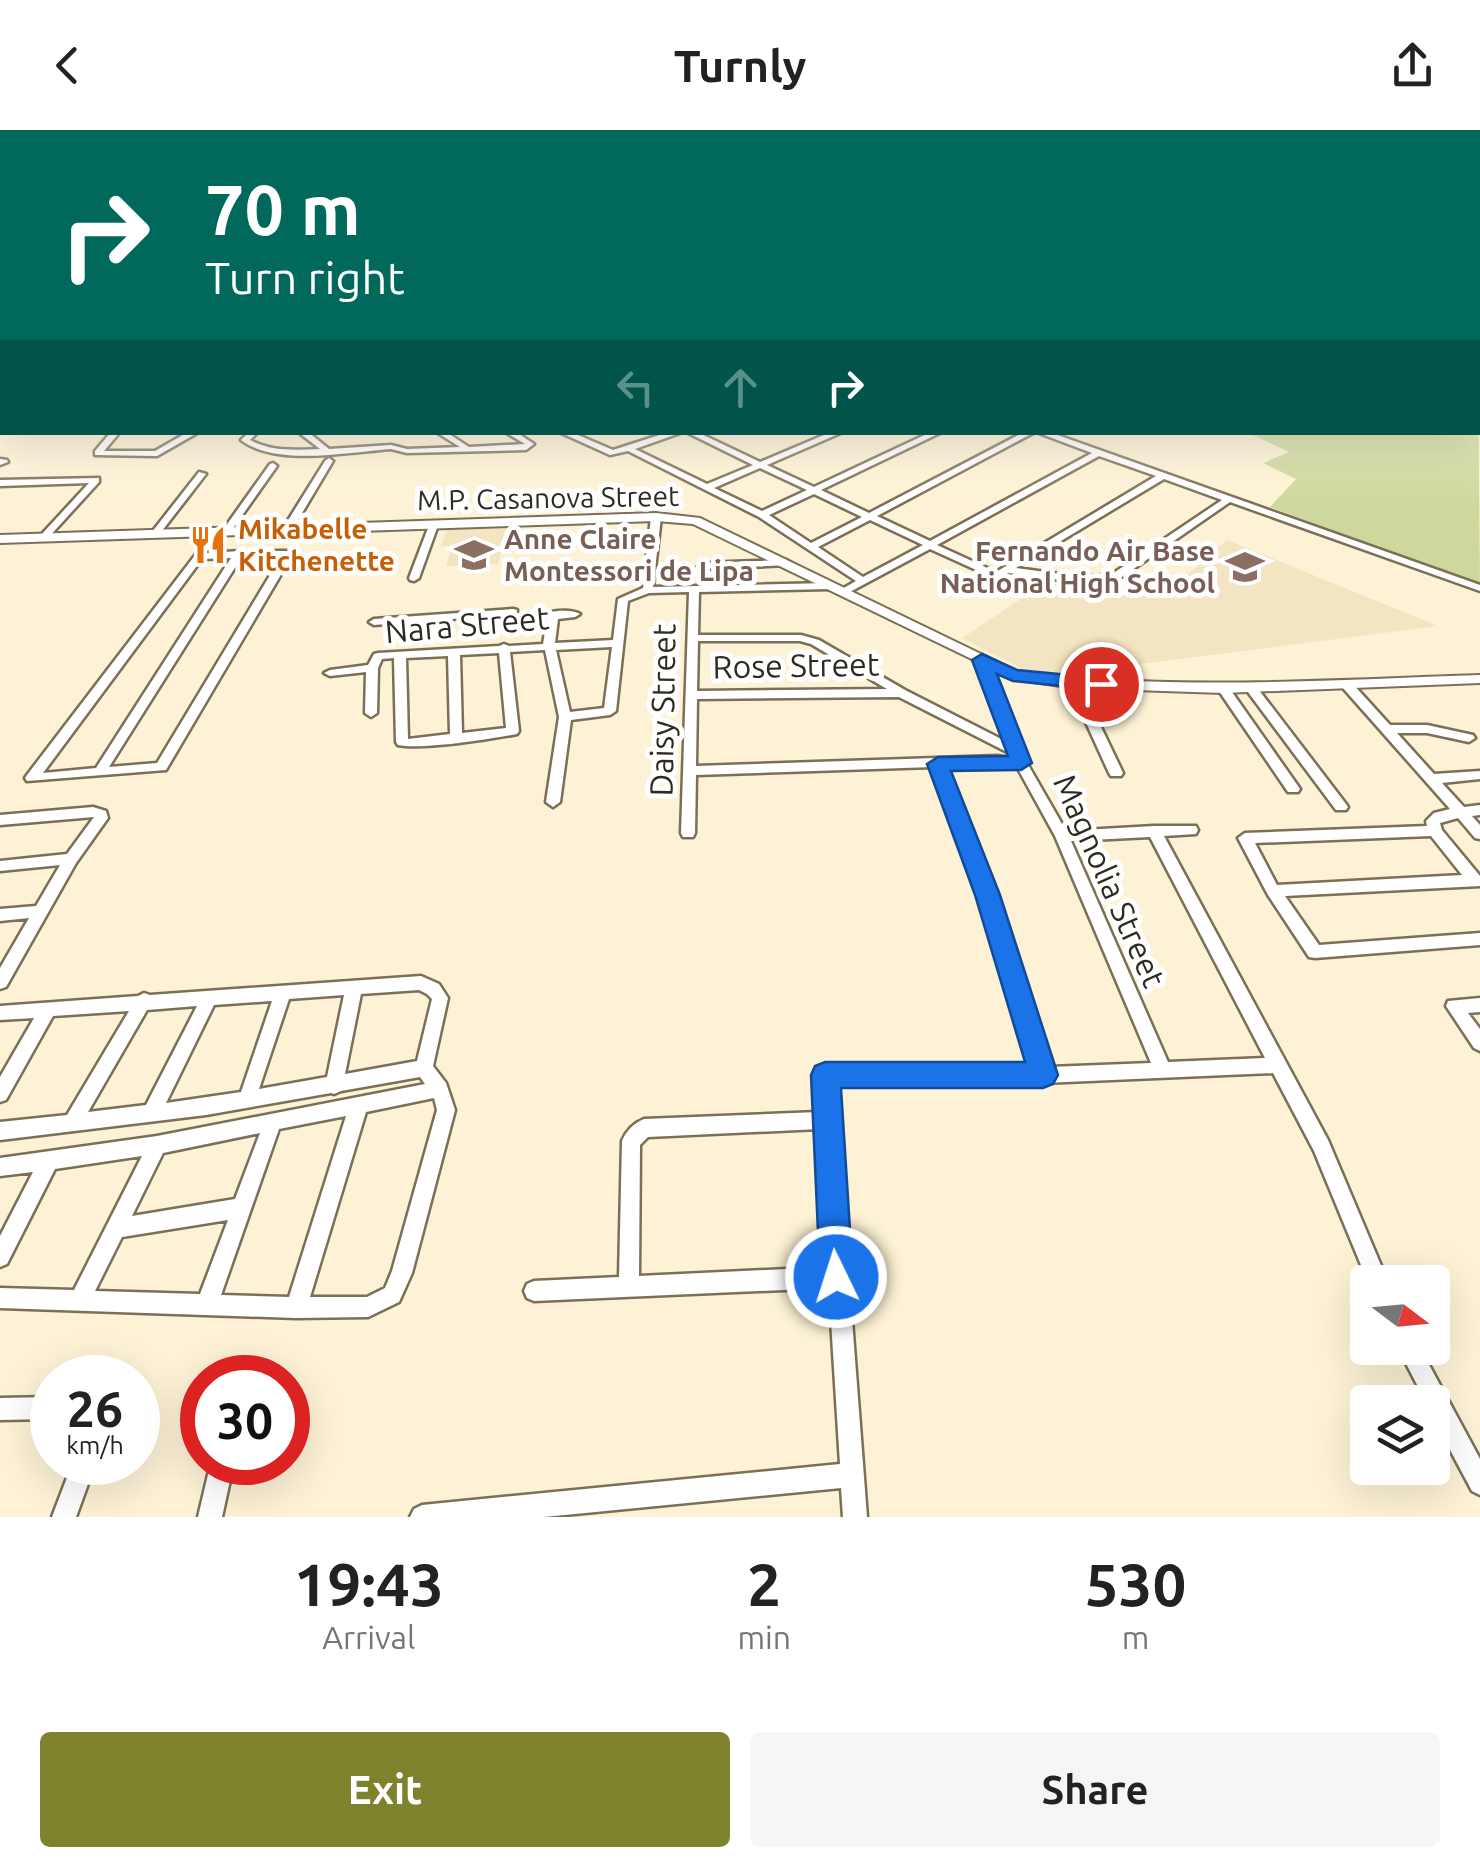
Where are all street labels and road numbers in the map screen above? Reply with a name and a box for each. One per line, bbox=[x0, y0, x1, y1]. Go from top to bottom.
street label: M.P. Casanova Street bbox=[417, 480, 679, 515]
street label: Nara Street bbox=[383, 599, 551, 649]
street label: Daisy Street bbox=[642, 623, 682, 797]
street label: Rose Street bbox=[712, 646, 880, 684]
street label: Magnolia Street bbox=[1047, 769, 1173, 993]

